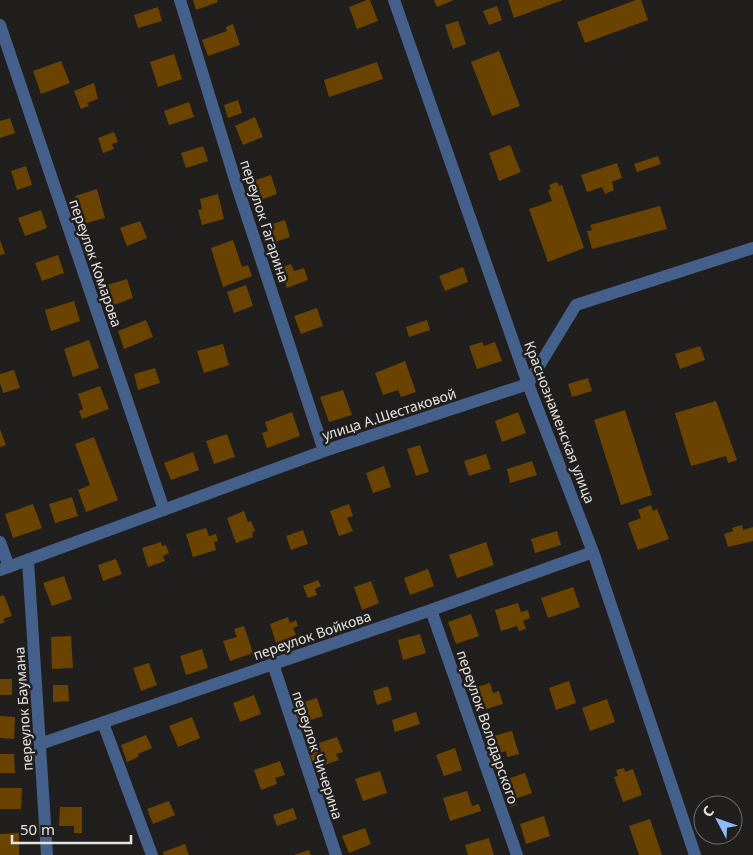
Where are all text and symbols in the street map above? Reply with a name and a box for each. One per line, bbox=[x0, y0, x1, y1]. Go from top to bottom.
street label: переулок Гагарина bbox=[236, 157, 294, 285]
street label: переулок Комарова bbox=[65, 197, 127, 329]
street label: Краснознаменская улица bbox=[520, 338, 600, 506]
street label: улица А.Шестаковой bbox=[320, 383, 458, 445]
street label: переулок Войкова bbox=[251, 606, 373, 664]
street label: переулок Баумана bbox=[9, 646, 37, 772]
street label: переулок Володарского bbox=[453, 648, 523, 806]
street label: переулок Чичерина bbox=[288, 688, 348, 822]
north arrow bbox=[693, 795, 743, 845]
text: С bbox=[698, 802, 718, 821]
scale bar bbox=[12, 812, 131, 844]
text: 50 m bbox=[20, 819, 55, 839]

